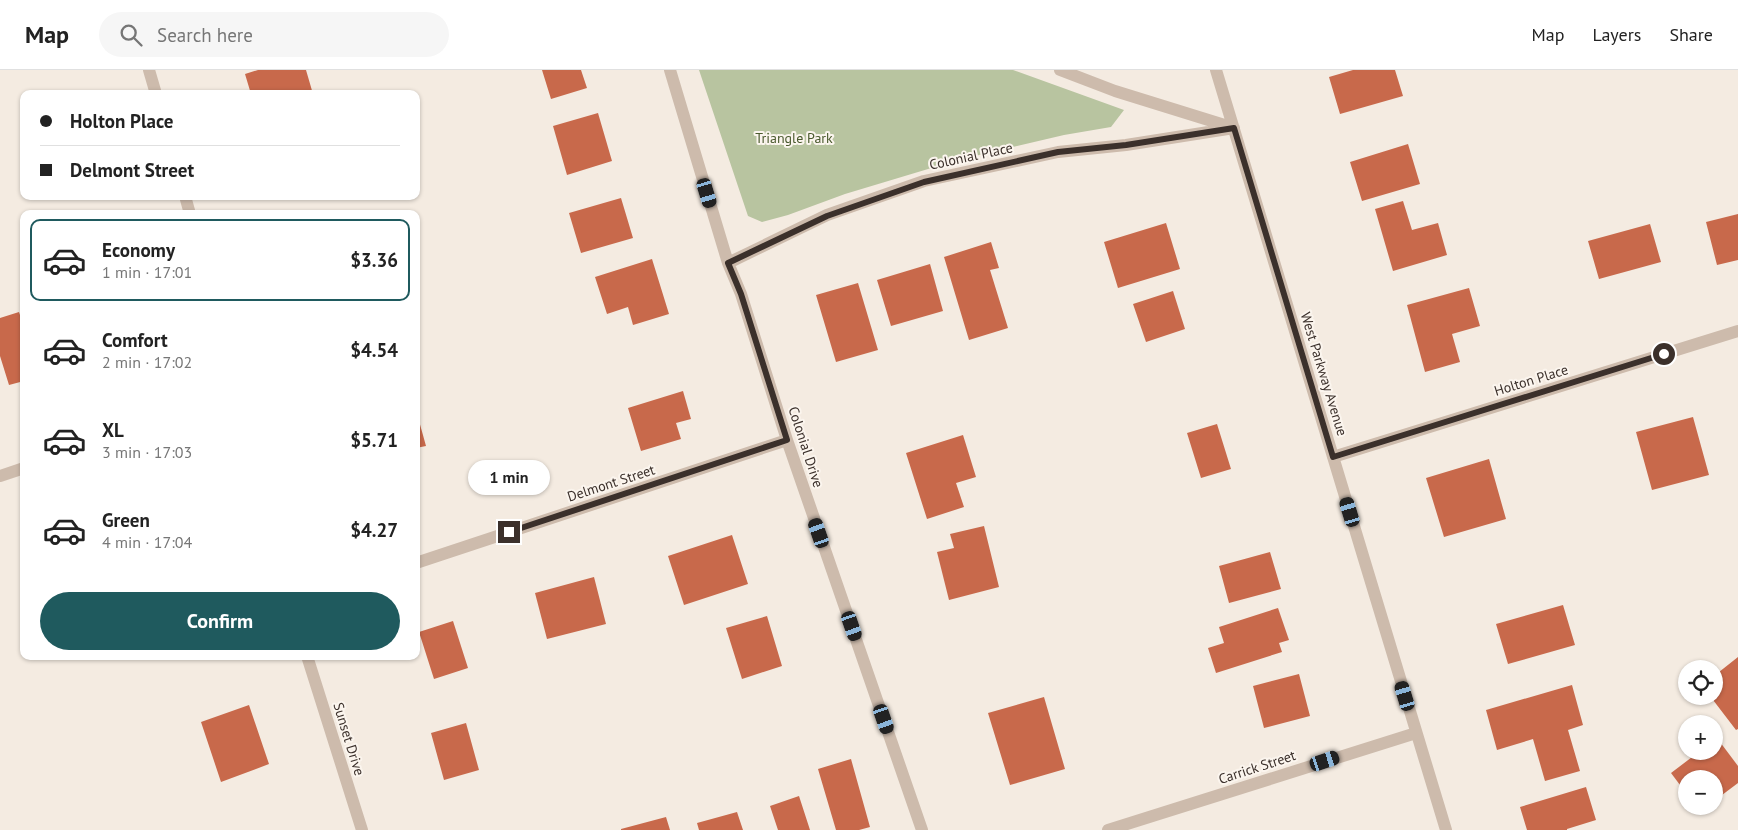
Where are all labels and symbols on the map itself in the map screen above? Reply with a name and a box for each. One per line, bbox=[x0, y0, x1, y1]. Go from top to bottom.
park label: Triangle Park bbox=[755, 129, 833, 147]
street label: Colonial Place bbox=[928, 138, 1014, 174]
car bbox=[695, 176, 718, 210]
street label: West Parkway Avenue bbox=[1297, 310, 1351, 438]
route start bbox=[1653, 343, 1675, 365]
street label: Holton Place bbox=[1492, 360, 1570, 400]
street label: Colonial Drive bbox=[784, 404, 828, 490]
callout: 1 min bbox=[468, 460, 550, 494]
street label: Delmont Street bbox=[565, 460, 657, 506]
car bbox=[1338, 495, 1361, 529]
car bbox=[807, 516, 830, 550]
route end bbox=[498, 521, 520, 543]
car bbox=[840, 609, 863, 643]
car bbox=[1393, 679, 1416, 713]
street label: Sunset Drive bbox=[329, 700, 369, 778]
car bbox=[872, 702, 895, 736]
street label: Carrick Street bbox=[1216, 746, 1298, 788]
car bbox=[1308, 749, 1341, 773]

